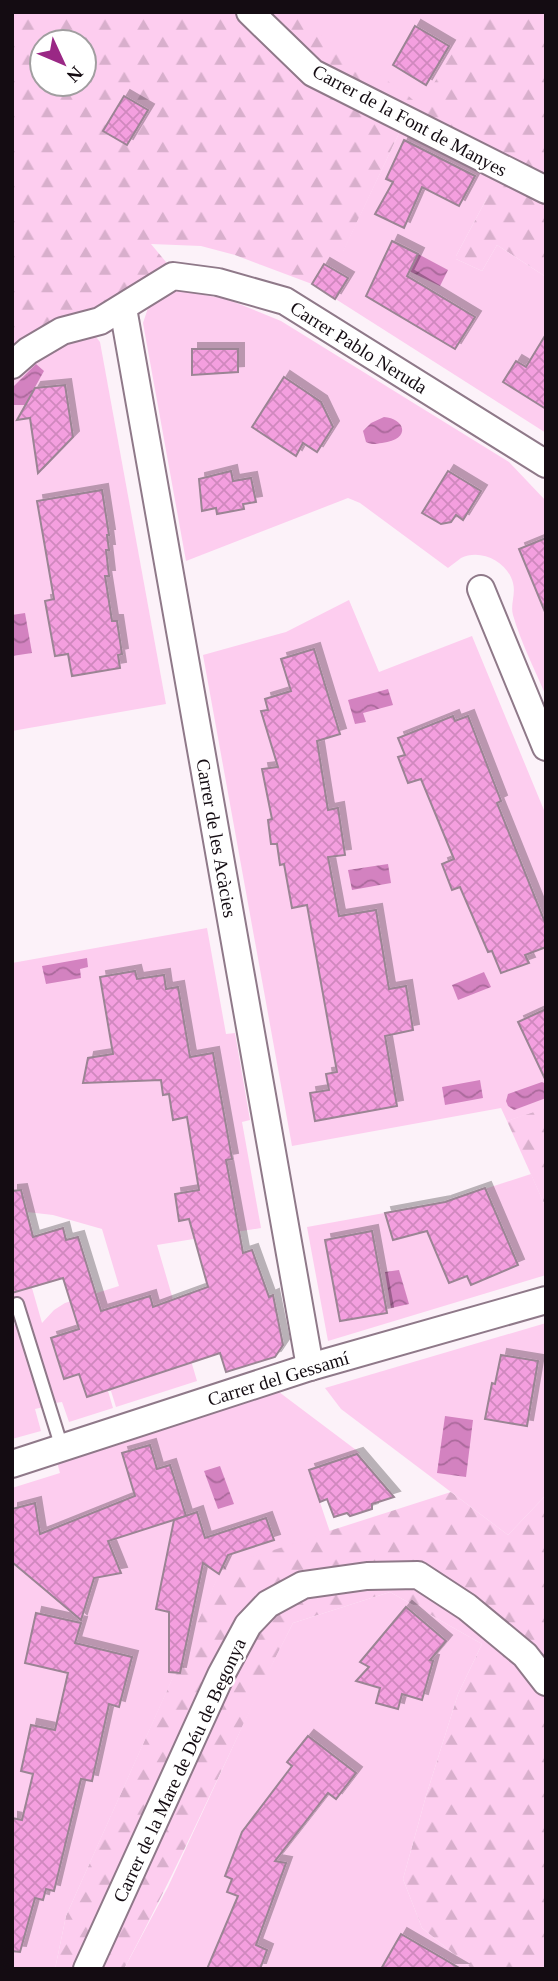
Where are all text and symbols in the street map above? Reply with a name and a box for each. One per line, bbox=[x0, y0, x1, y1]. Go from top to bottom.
north arrow bbox=[28, 28, 98, 98]
street label: Carrer de la Font de Manyes bbox=[309, 60, 510, 181]
text: N bbox=[62, 62, 87, 87]
street label: Carrer Pablo Neruda bbox=[287, 297, 431, 398]
street label: Carrer de les Acàcies bbox=[192, 757, 241, 919]
street label: Carrer del Gessamí bbox=[205, 1347, 352, 1410]
street label: Carrer de la Mare de Déu de Begonya bbox=[109, 1634, 250, 1905]

